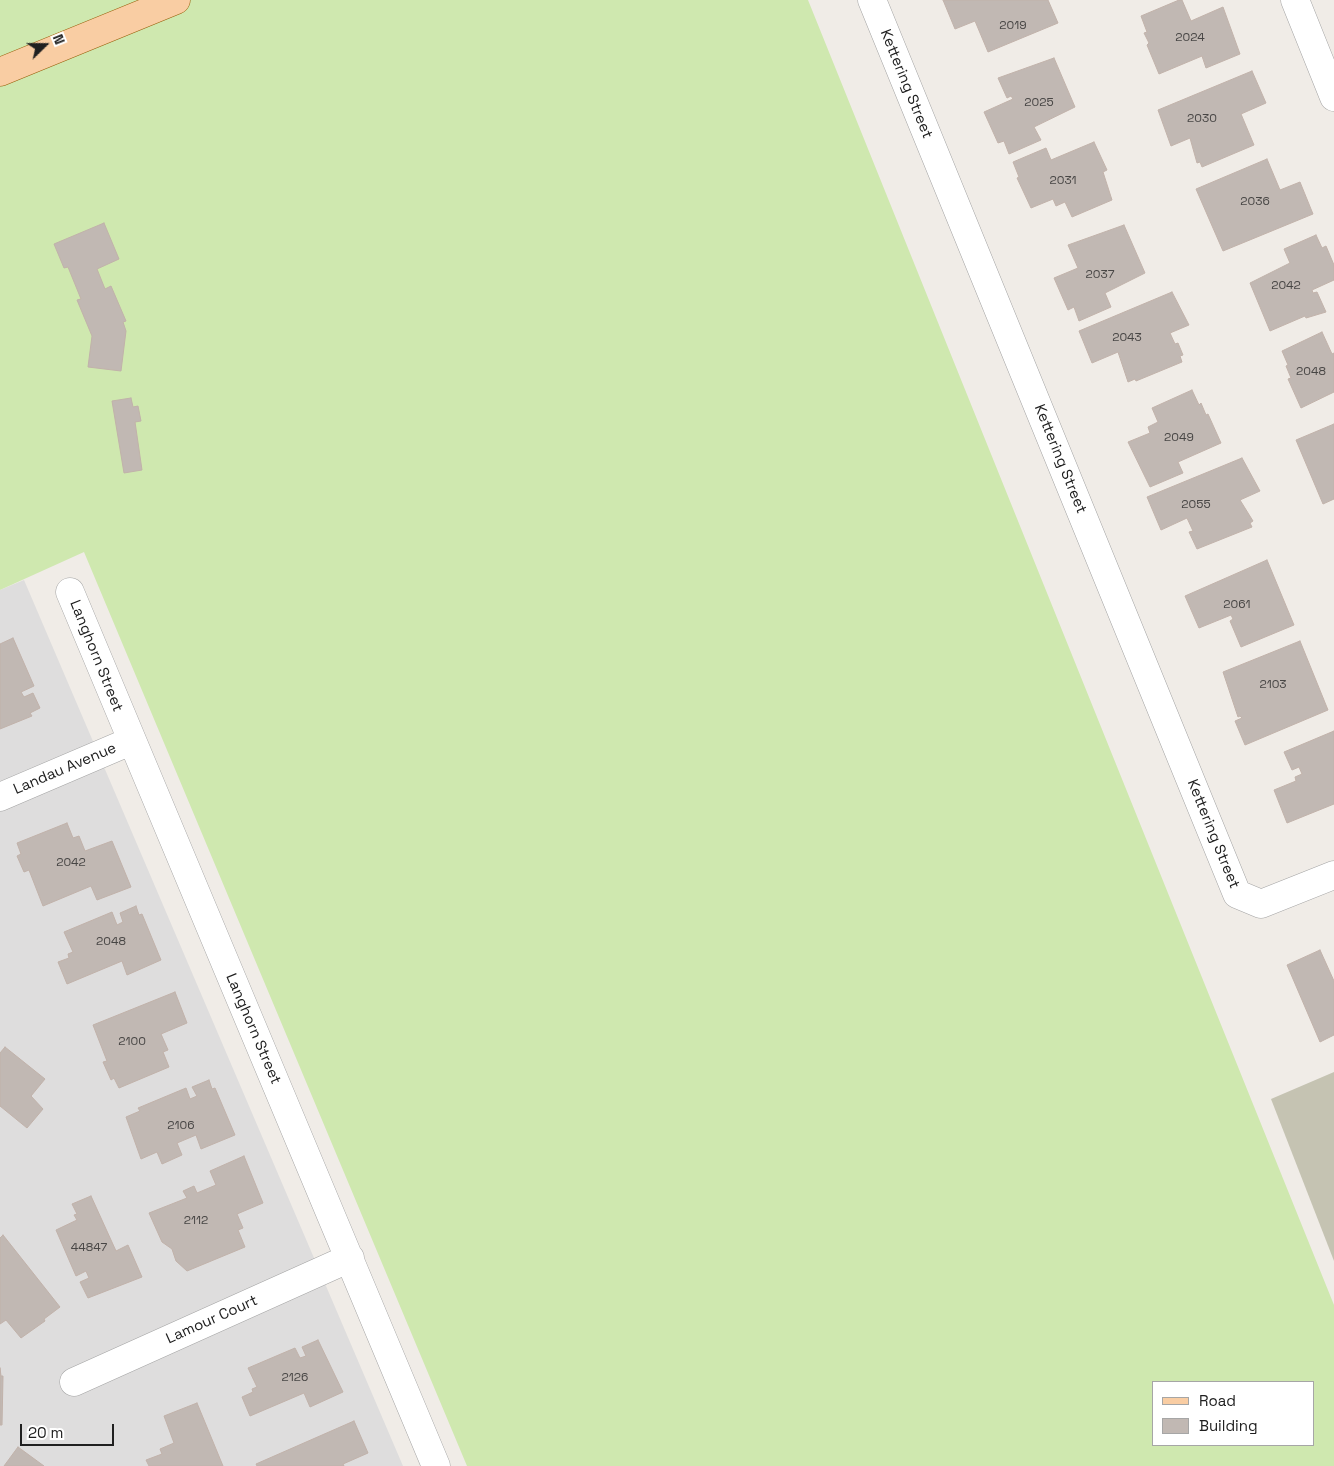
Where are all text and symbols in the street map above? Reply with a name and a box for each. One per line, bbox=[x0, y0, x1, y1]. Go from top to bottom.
house number: 2019 bbox=[999, 19, 1027, 33]
north arrow bbox=[20, 20, 70, 70]
street label: Kettering Street bbox=[876, 27, 936, 141]
house number: 2024 bbox=[1175, 31, 1205, 45]
text: N bbox=[49, 32, 69, 47]
house number: 2025 bbox=[1024, 96, 1054, 110]
house number: 2030 bbox=[1187, 112, 1217, 126]
house number: 2031 bbox=[1049, 174, 1077, 188]
house number: 2036 bbox=[1240, 195, 1270, 209]
house number: 2037 bbox=[1086, 268, 1114, 282]
house number: 2042 bbox=[1271, 279, 1301, 293]
house number: 2043 bbox=[1112, 331, 1142, 345]
house number: 2048 bbox=[1296, 365, 1326, 379]
street label: Kettering Street bbox=[1030, 402, 1090, 516]
house number: 2049 bbox=[1164, 431, 1194, 445]
house number: 2055 bbox=[1181, 498, 1211, 512]
street label: Langhorn Street bbox=[65, 598, 127, 714]
house number: 2061 bbox=[1223, 598, 1251, 612]
house number: 2103 bbox=[1259, 678, 1287, 692]
street label: Landau Avenue bbox=[11, 739, 119, 799]
street label: Kettering Street bbox=[1183, 777, 1243, 891]
house number: 2042 bbox=[56, 856, 86, 870]
house number: 2048 bbox=[96, 935, 126, 949]
street label: Langhorn Street bbox=[222, 971, 284, 1087]
house number: 2100 bbox=[118, 1035, 146, 1049]
house number: 2106 bbox=[167, 1119, 195, 1133]
house number: 2112 bbox=[184, 1214, 208, 1228]
house number: 44847 bbox=[71, 1241, 107, 1255]
street label: Lamour Court bbox=[163, 1292, 261, 1348]
house number: 2126 bbox=[282, 1371, 308, 1385]
legend bbox=[1152, 1381, 1314, 1446]
text: Road bbox=[1199, 1391, 1236, 1410]
scale bar bbox=[22, 1414, 116, 1446]
text: Building bbox=[1199, 1416, 1258, 1435]
text: 20 m bbox=[28, 1423, 63, 1442]

